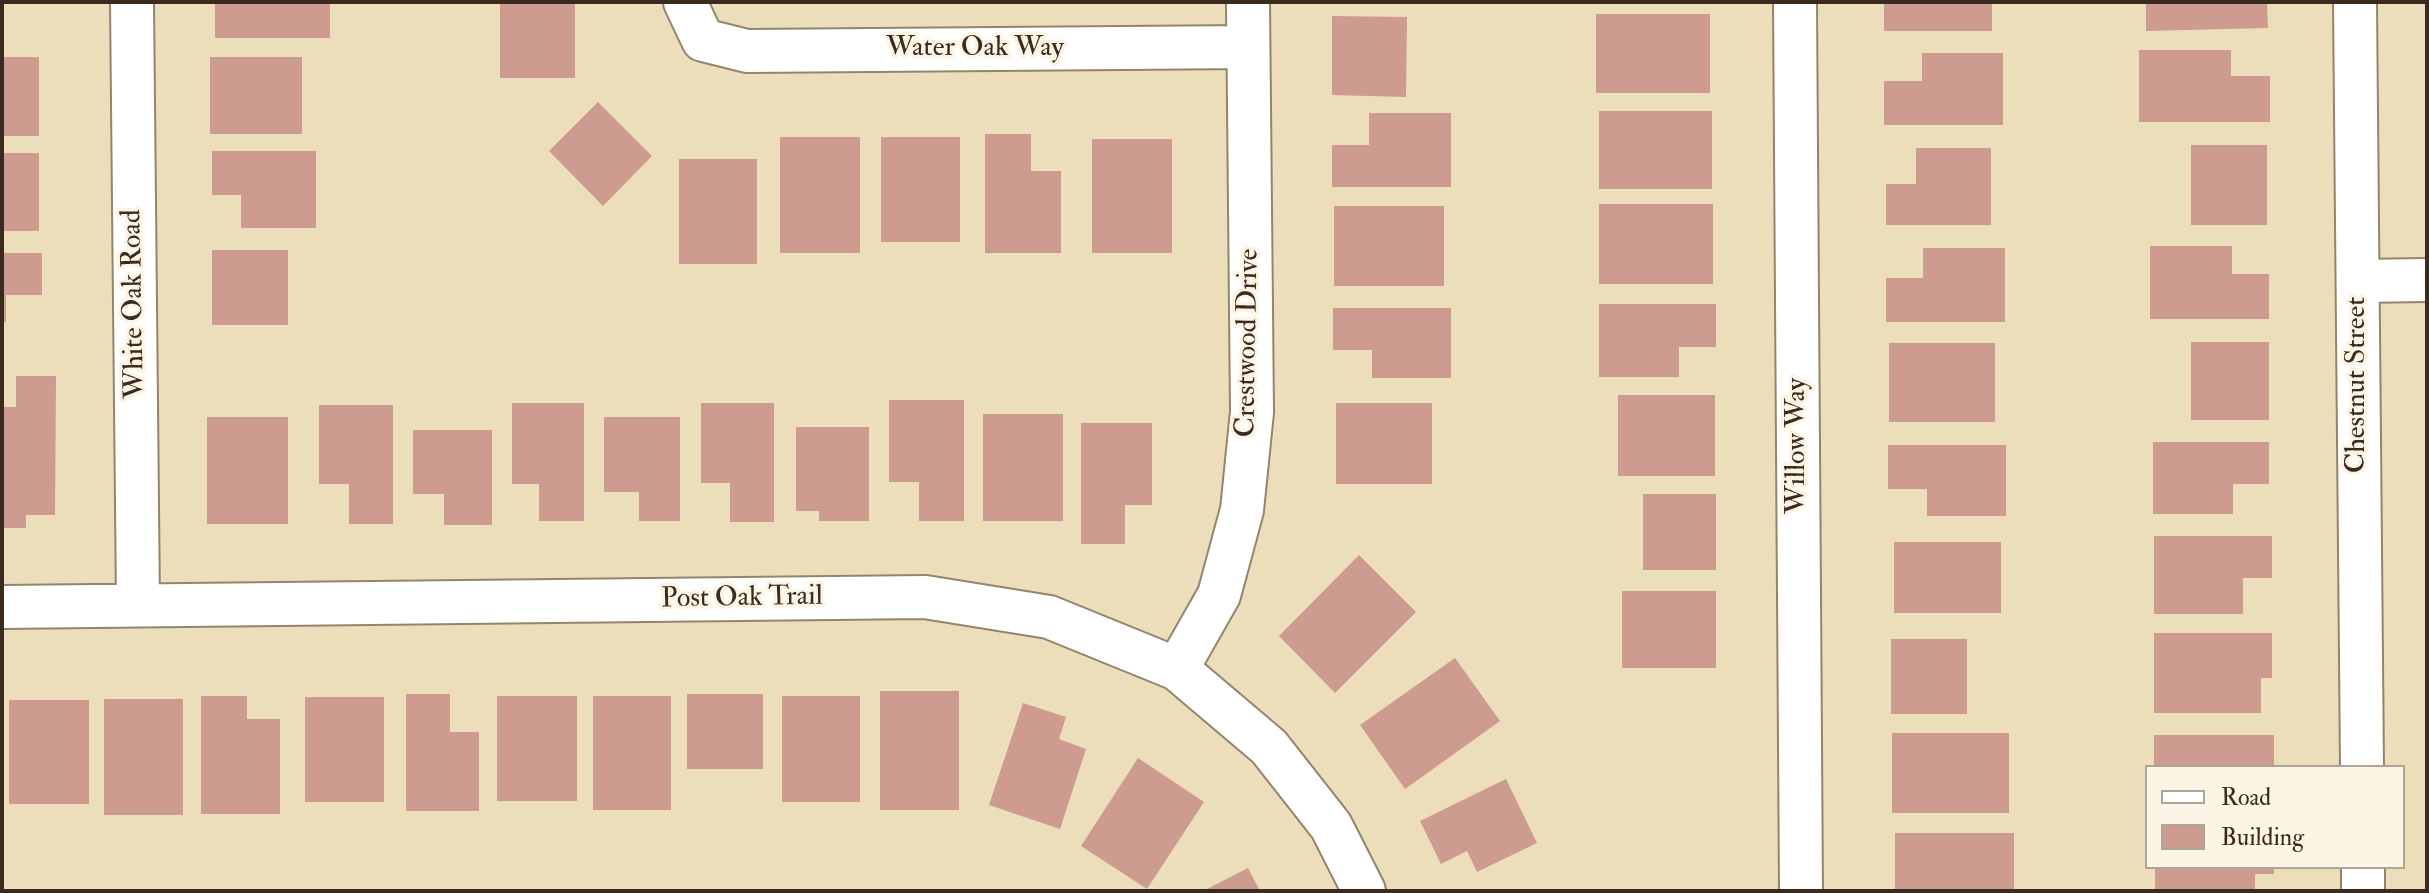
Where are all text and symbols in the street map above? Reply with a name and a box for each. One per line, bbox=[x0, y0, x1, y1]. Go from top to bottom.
street label: Water Oak Way bbox=[886, 32, 1064, 66]
street label: White Oak Road bbox=[117, 209, 153, 399]
street label: Crestwood Drive bbox=[1231, 248, 1267, 438]
street label: Chestnut Street bbox=[2341, 297, 2375, 473]
street label: Willow Way bbox=[1781, 378, 1815, 514]
street label: Post Oak Trail bbox=[661, 581, 823, 617]
legend bbox=[2145, 765, 2405, 869]
text: Road bbox=[2221, 782, 2271, 813]
text: Building bbox=[2221, 822, 2304, 853]

